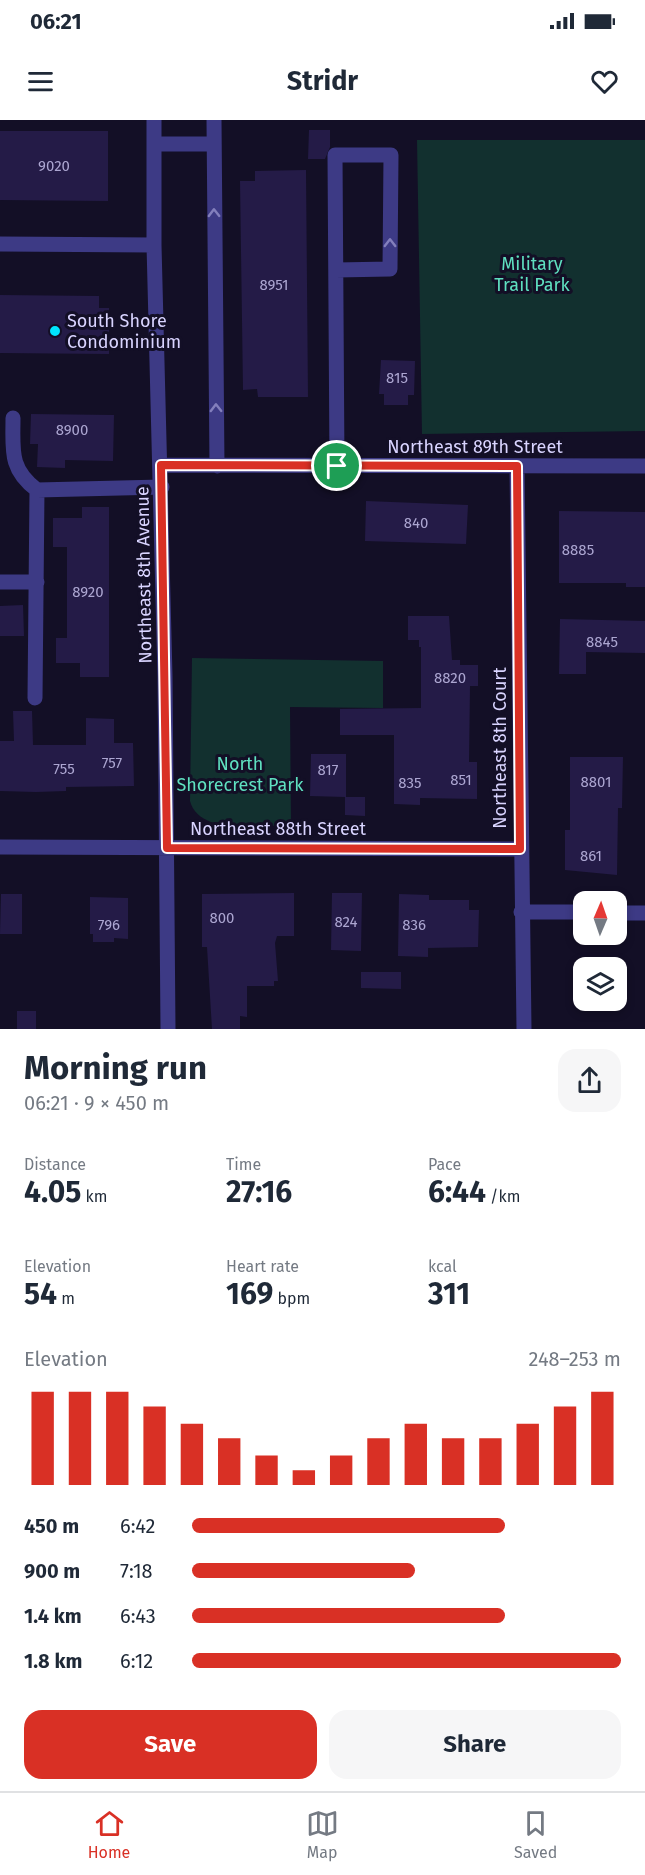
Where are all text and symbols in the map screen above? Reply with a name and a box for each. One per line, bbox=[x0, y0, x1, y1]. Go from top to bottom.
text: 06:21 bbox=[30, 8, 82, 35]
icon: menu bbox=[24, 65, 57, 98]
text: Stridr bbox=[287, 65, 358, 97]
icon: heart bbox=[588, 65, 621, 98]
house number: 9020 bbox=[38, 157, 70, 175]
one-way arrow bbox=[208, 208, 221, 217]
one-way arrow bbox=[384, 239, 397, 248]
park label: Military Trail Park bbox=[494, 253, 570, 296]
house number: 8951 bbox=[259, 276, 289, 294]
place label: South Shore Condominium bbox=[67, 310, 181, 353]
marker: South Shore Condominium bbox=[48, 324, 62, 338]
house number: 815 bbox=[386, 369, 408, 387]
one-way arrow bbox=[210, 403, 223, 412]
house number: 8900 bbox=[56, 421, 88, 439]
street label: Northeast 89th Street bbox=[387, 436, 563, 458]
pin bbox=[311, 440, 362, 491]
icon: arrive bbox=[320, 449, 353, 482]
street label: Northeast 8th Avenue bbox=[131, 486, 157, 664]
house number: 840 bbox=[404, 514, 428, 532]
house number: 8885 bbox=[562, 541, 594, 559]
house number: 8920 bbox=[72, 583, 104, 601]
house number: 8845 bbox=[586, 633, 618, 651]
street label: Northeast 8th Court bbox=[489, 667, 511, 829]
house number: 8820 bbox=[434, 669, 466, 687]
park label: North Shorecrest Park bbox=[176, 753, 304, 796]
house number: 757 bbox=[102, 754, 122, 772]
house number: 755 bbox=[53, 760, 75, 778]
house number: 817 bbox=[318, 761, 339, 779]
house number: 851 bbox=[450, 771, 472, 789]
house number: 8801 bbox=[580, 773, 612, 791]
house number: 835 bbox=[398, 774, 422, 792]
street label: Northeast 88th Street bbox=[190, 818, 367, 840]
house number: 861 bbox=[580, 847, 602, 865]
north arrow bbox=[573, 891, 627, 945]
map controls bbox=[573, 891, 627, 1011]
house number: 800 bbox=[209, 909, 235, 927]
house number: 824 bbox=[334, 913, 358, 931]
house number: 796 bbox=[98, 916, 120, 934]
house number: 836 bbox=[402, 916, 426, 934]
button: layers bbox=[573, 957, 627, 1011]
text: Morning run bbox=[24, 1048, 207, 1088]
button: share bbox=[558, 1049, 621, 1112]
text: 06:21 · 9 × 450 m bbox=[24, 1091, 169, 1115]
text: Distance bbox=[24, 1155, 86, 1174]
text: Time bbox=[226, 1155, 261, 1174]
text: Pace bbox=[428, 1155, 461, 1174]
text: 4.05 bbox=[24, 1174, 81, 1210]
text: 27:16 bbox=[226, 1174, 292, 1210]
text: 6:44 bbox=[428, 1174, 486, 1210]
text: km bbox=[81, 1187, 108, 1206]
text: /km bbox=[486, 1187, 520, 1206]
text: Elevation bbox=[24, 1257, 91, 1276]
text: Heart rate bbox=[226, 1257, 299, 1276]
text: kcal bbox=[428, 1257, 457, 1276]
text: 54 bbox=[24, 1276, 57, 1312]
text: 169 bbox=[226, 1276, 273, 1312]
text: 311 bbox=[428, 1276, 470, 1312]
text: m bbox=[57, 1289, 75, 1308]
text: bpm bbox=[273, 1289, 310, 1308]
text: Elevation bbox=[24, 1347, 108, 1371]
text: 248–253 m bbox=[529, 1347, 621, 1371]
text: 450 m bbox=[24, 1514, 79, 1538]
text: 6:42 bbox=[120, 1514, 156, 1538]
text: 900 m bbox=[24, 1559, 80, 1583]
text: 7:18 bbox=[120, 1559, 153, 1583]
text: 1.4 km bbox=[24, 1604, 82, 1628]
text: 6:43 bbox=[120, 1604, 156, 1628]
text: 1.8 km bbox=[24, 1649, 82, 1673]
text: 6:12 bbox=[120, 1649, 153, 1673]
button: Save bbox=[24, 1710, 317, 1779]
button: Share bbox=[329, 1710, 621, 1779]
tab: Home bbox=[88, 1807, 130, 1862]
tab: Map bbox=[306, 1807, 339, 1862]
tab: Saved bbox=[514, 1807, 557, 1862]

